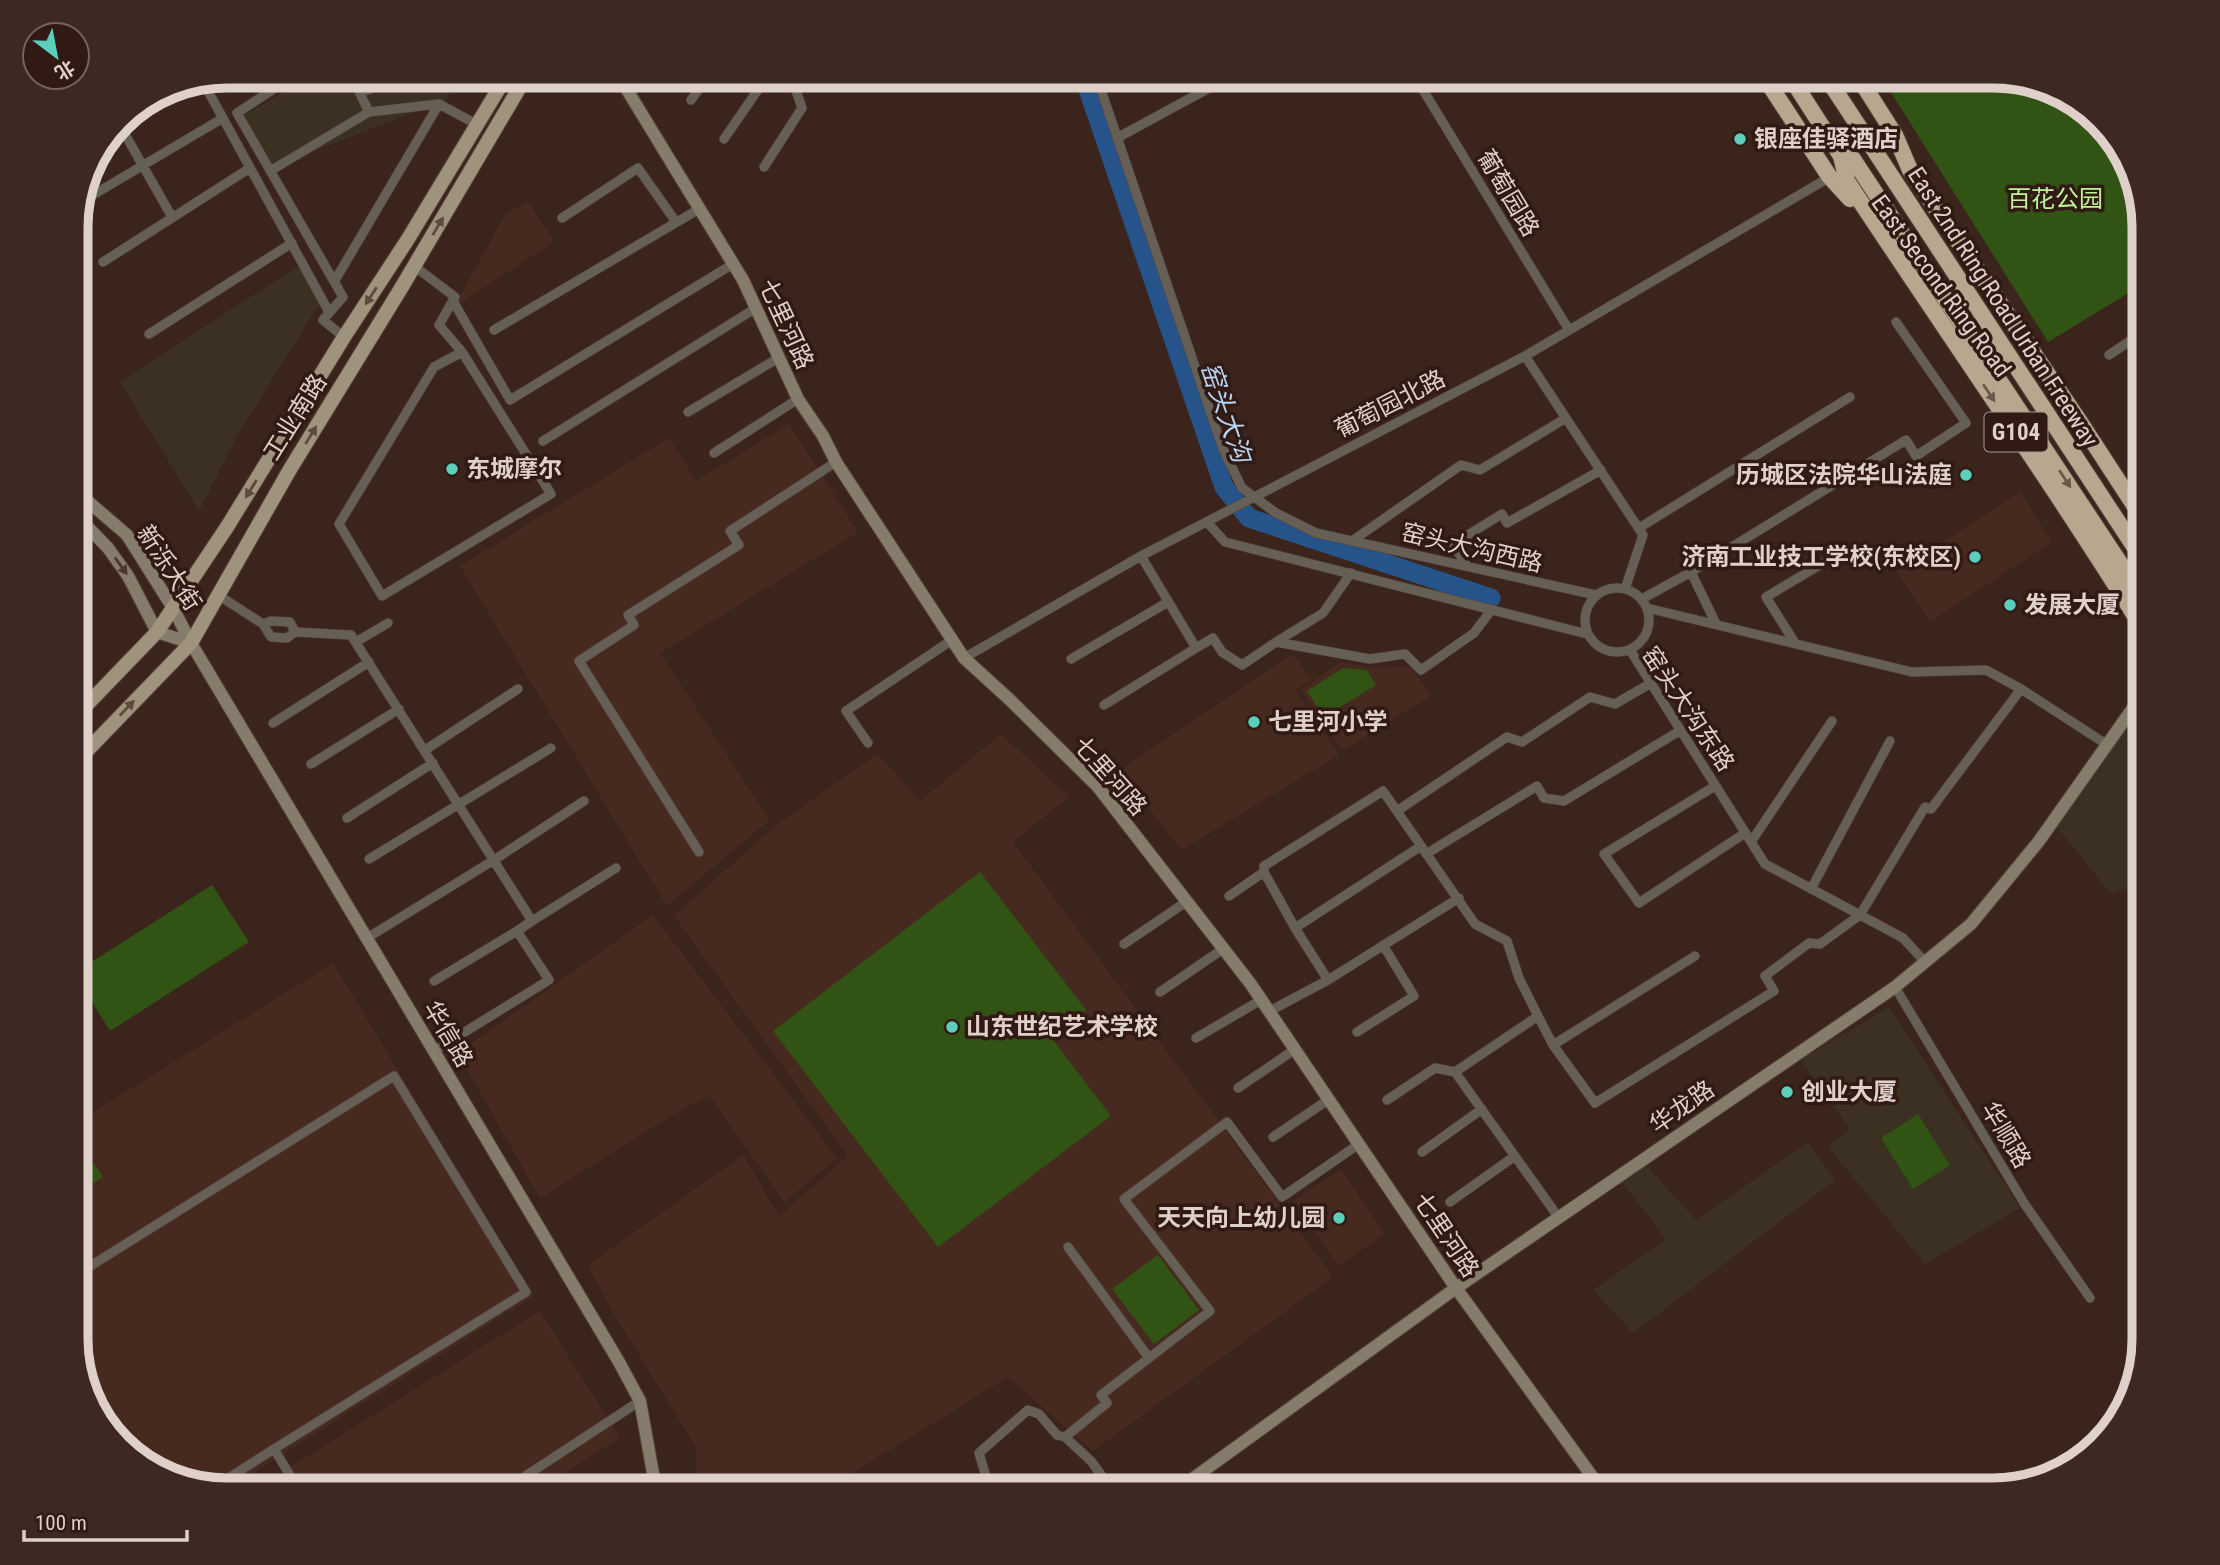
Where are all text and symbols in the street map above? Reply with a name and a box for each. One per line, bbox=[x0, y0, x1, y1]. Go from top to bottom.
north arrow bbox=[21, 21, 91, 91]
text: 北 bbox=[51, 55, 79, 85]
place label: 银座佳驿酒店 bbox=[1754, 125, 1898, 153]
marker: 银座佳驿酒店 bbox=[1732, 131, 1748, 147]
street label: 葡萄园路 bbox=[1471, 145, 1545, 241]
street label: East 2nd Ring Road Urban Freeway bbox=[1902, 162, 2104, 452]
park label: 百花公园 bbox=[2007, 185, 2103, 213]
street label: East Second Ring Road bbox=[1866, 189, 2016, 383]
one-way arrow bbox=[432, 217, 444, 236]
street label: 七里河路 bbox=[753, 275, 819, 373]
one-way arrow bbox=[364, 287, 378, 305]
water label: 窑头大沟 bbox=[1195, 358, 1258, 469]
street label: 葡萄园北路 bbox=[1330, 364, 1450, 444]
street label: 工业南路 bbox=[258, 369, 332, 465]
one-way arrow bbox=[1982, 383, 1995, 402]
road number: G104 bbox=[1984, 412, 2048, 452]
one-way arrow bbox=[304, 426, 317, 445]
place label: 东城摩尔 bbox=[466, 455, 562, 483]
marker: 东城摩尔 bbox=[444, 461, 460, 477]
place label: 历城区法院华山法庭 bbox=[1736, 461, 1952, 489]
marker: 历城区法院华山法庭 bbox=[1958, 467, 1974, 483]
one-way arrow bbox=[2058, 470, 2071, 489]
one-way arrow bbox=[244, 479, 257, 498]
street label: 窑头大沟西路 bbox=[1399, 518, 1545, 578]
street label: 新泺大街 bbox=[131, 520, 207, 616]
place label: 济南工业技工学校(东校区) bbox=[1681, 543, 1961, 571]
marker: 济南工业技工学校(东校区) bbox=[1967, 549, 1983, 565]
one-way arrow bbox=[114, 557, 128, 575]
place label: 发展大厦 bbox=[2024, 591, 2120, 619]
marker: 发展大厦 bbox=[2002, 597, 2018, 613]
street label: 窑头大沟东路 bbox=[1636, 641, 1740, 777]
one-way arrow bbox=[119, 700, 136, 717]
place label: 七里河小学 bbox=[1268, 708, 1388, 736]
marker: 七里河小学 bbox=[1246, 714, 1262, 730]
street label: 七里河路 bbox=[1067, 731, 1153, 821]
street label: 华信路 bbox=[417, 996, 479, 1072]
place label: 山东世纪艺术学校 bbox=[966, 1013, 1158, 1041]
marker: 山东世纪艺术学校 bbox=[944, 1019, 960, 1035]
street label: 华龙路 bbox=[1644, 1075, 1720, 1139]
place label: 创业大厦 bbox=[1801, 1078, 1897, 1106]
marker: 创业大厦 bbox=[1779, 1084, 1795, 1100]
street label: 华顺路 bbox=[1975, 1097, 2037, 1173]
street label: 七里河路 bbox=[1408, 1187, 1484, 1283]
place label: 天天向上幼儿园 bbox=[1157, 1204, 1325, 1232]
marker: 天天向上幼儿园 bbox=[1331, 1210, 1347, 1226]
scale bar bbox=[24, 1498, 187, 1542]
text: 100 m bbox=[35, 1511, 87, 1535]

